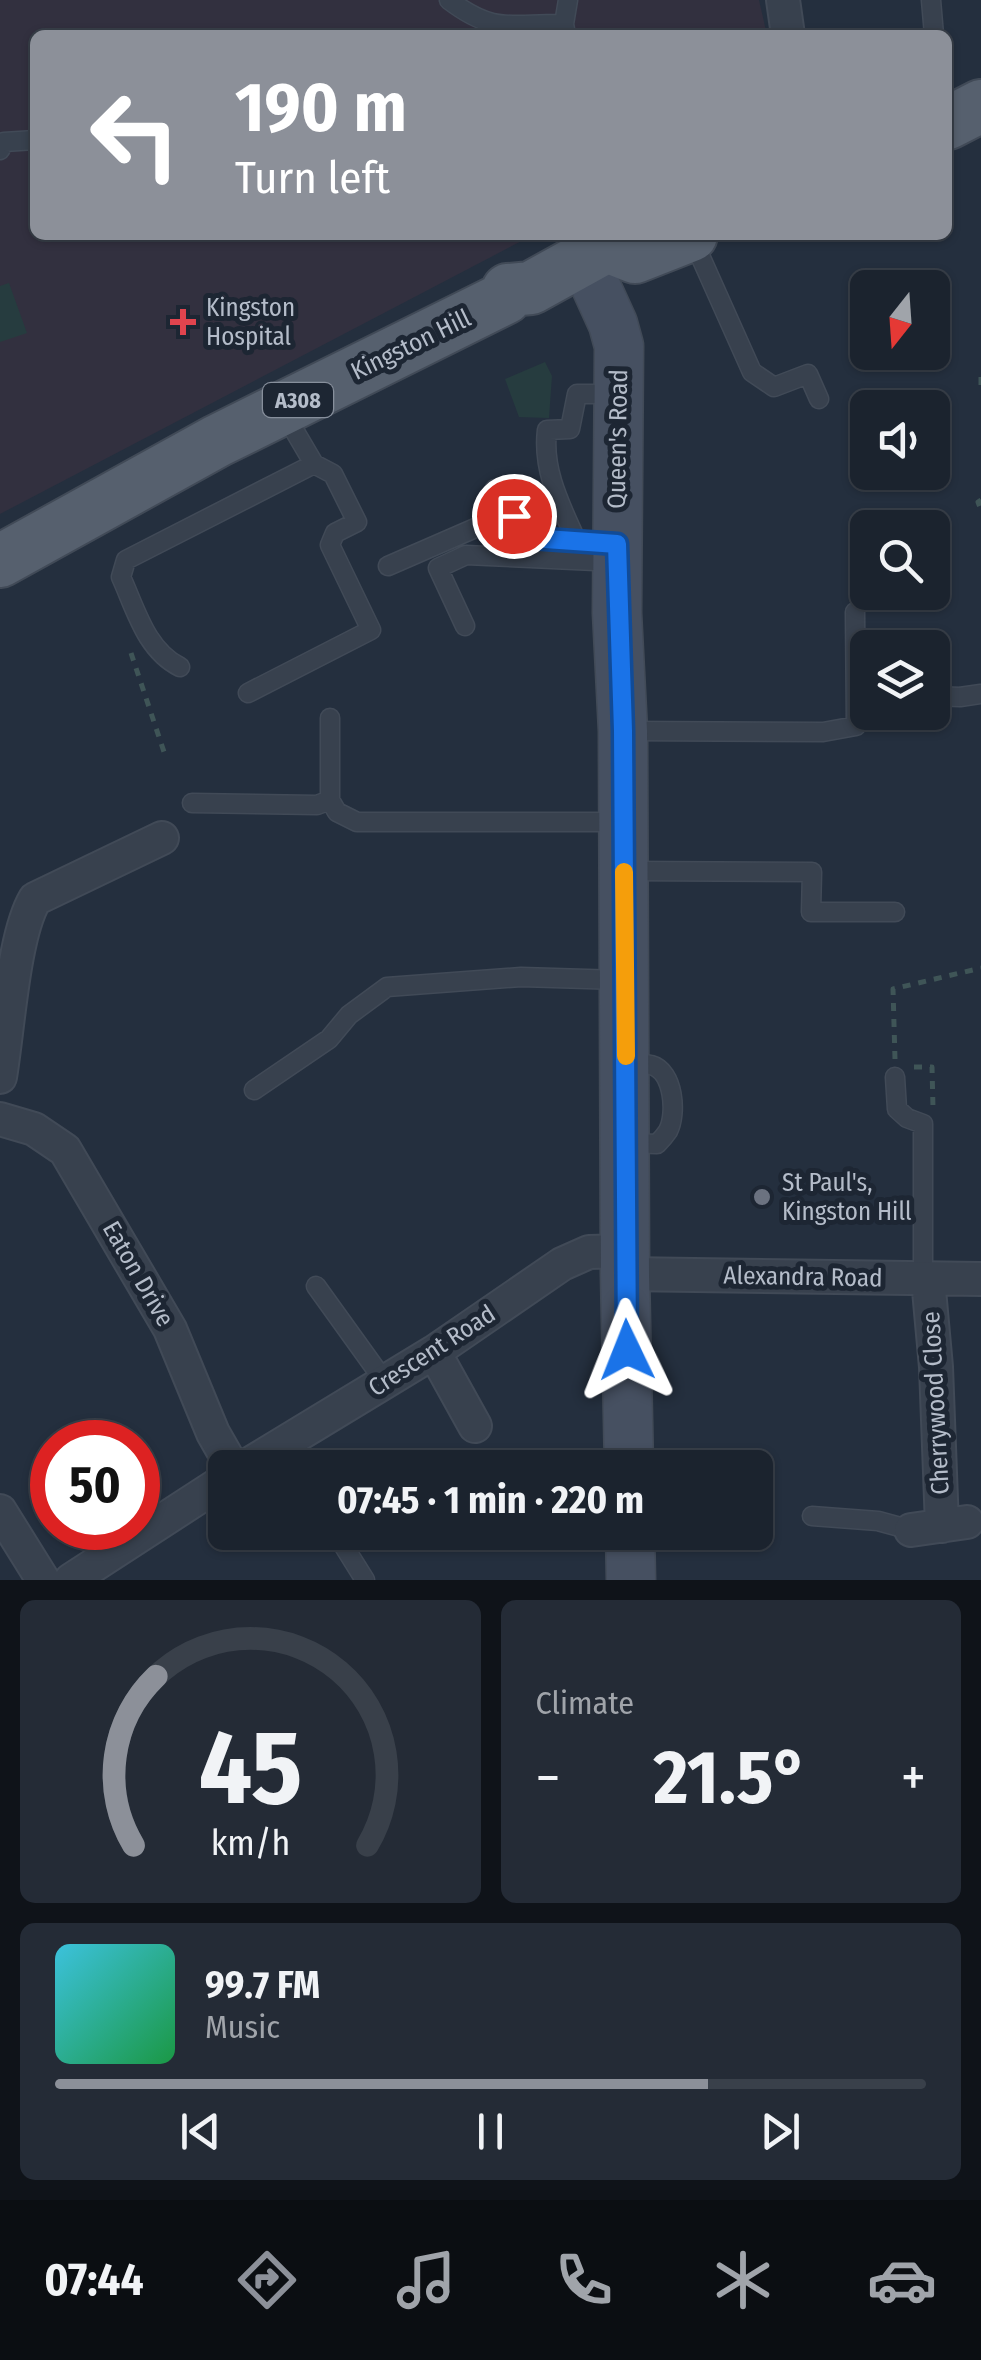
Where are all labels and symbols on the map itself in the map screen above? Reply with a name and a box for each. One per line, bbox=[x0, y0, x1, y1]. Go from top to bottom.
north arrow bbox=[850, 270, 950, 370]
place label: Kingston Hospital bbox=[206, 293, 295, 352]
street label: Kingston Hill bbox=[346, 303, 476, 387]
marker: Kingston Hospital bbox=[170, 309, 196, 335]
street label: Queen's Road bbox=[602, 369, 634, 509]
road number: A308 bbox=[263, 383, 333, 417]
pin bbox=[472, 474, 557, 559]
place label: St Paul's, Kingston Hill bbox=[782, 1168, 912, 1227]
marker: St Paul's, Kingston Hill bbox=[751, 1186, 773, 1208]
street label: Eaton Drive bbox=[96, 1216, 180, 1332]
street label: Alexandra Road bbox=[723, 1261, 883, 1293]
position arrow bbox=[575, 1298, 679, 1402]
street label: Crescent Road bbox=[363, 1299, 501, 1403]
street label: Cherrywood Close bbox=[916, 1311, 956, 1495]
speed limit sign: 50 bbox=[30, 1420, 160, 1550]

